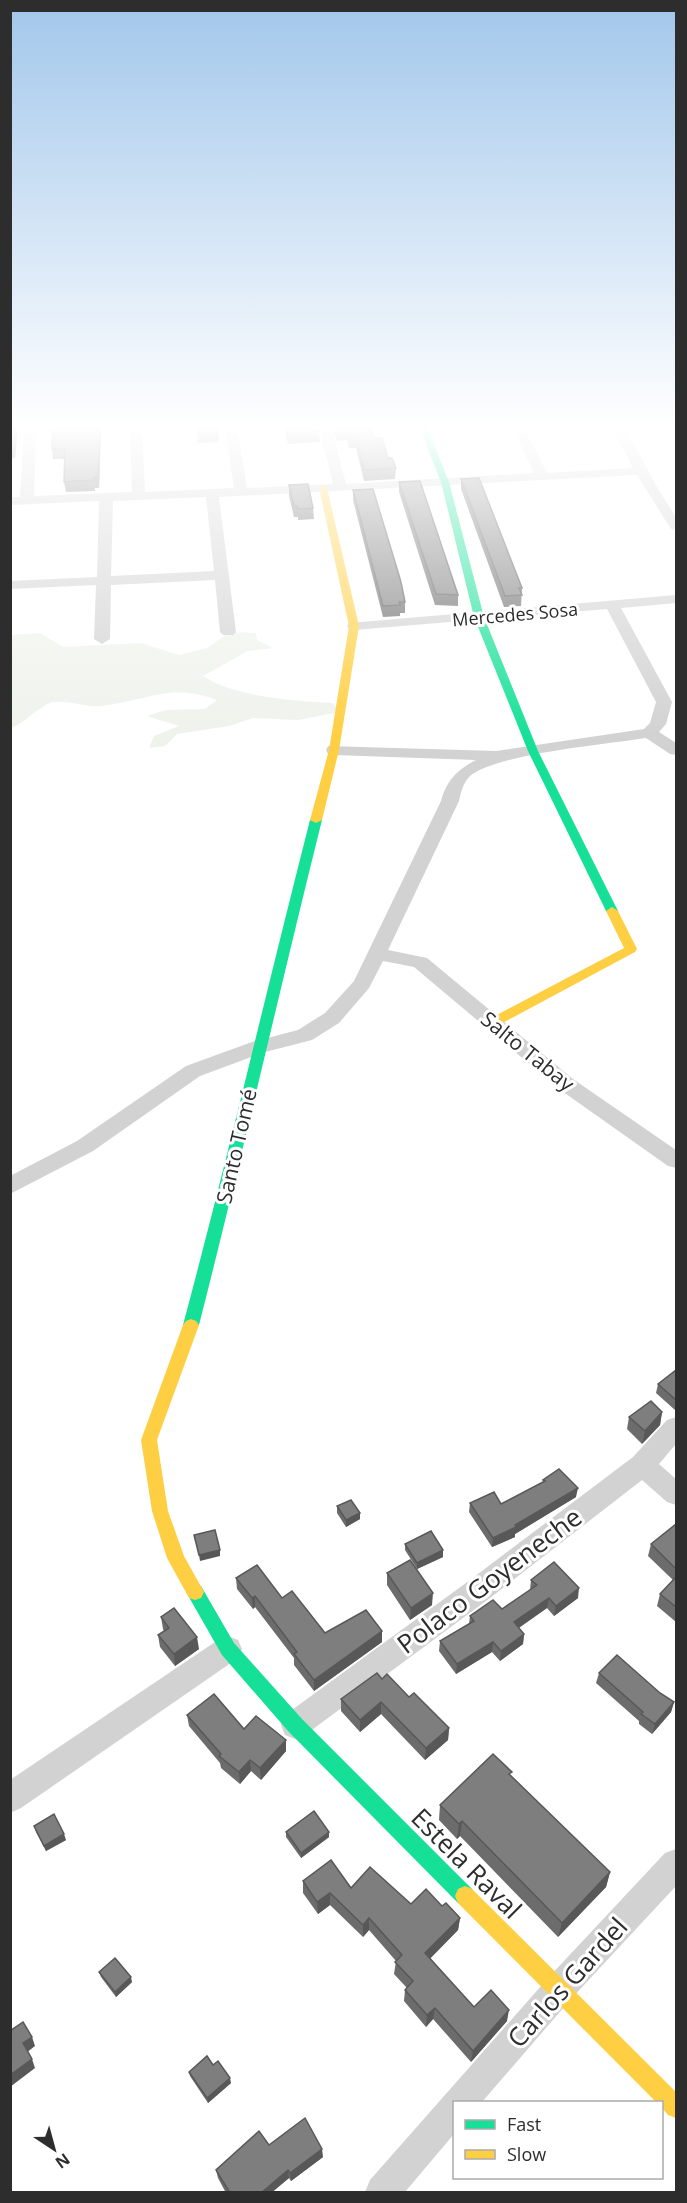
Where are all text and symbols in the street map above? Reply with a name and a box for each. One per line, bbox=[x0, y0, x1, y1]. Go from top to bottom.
street label: Mercedes Sosa bbox=[451, 597, 579, 631]
street label: Salto Tabay bbox=[476, 1005, 581, 1098]
street label: Santo Tomé bbox=[209, 1086, 263, 1206]
street label: Polaco Goyeneche bbox=[389, 1499, 589, 1661]
street label: Estela Raval bbox=[404, 1800, 530, 1926]
street label: Carlos Gardel bbox=[499, 1909, 635, 2055]
legend bbox=[453, 2101, 663, 2179]
text: Fast bbox=[507, 2112, 541, 2136]
north arrow bbox=[24, 2119, 84, 2179]
text: Slow bbox=[507, 2142, 546, 2166]
text: N bbox=[51, 2148, 75, 2174]

